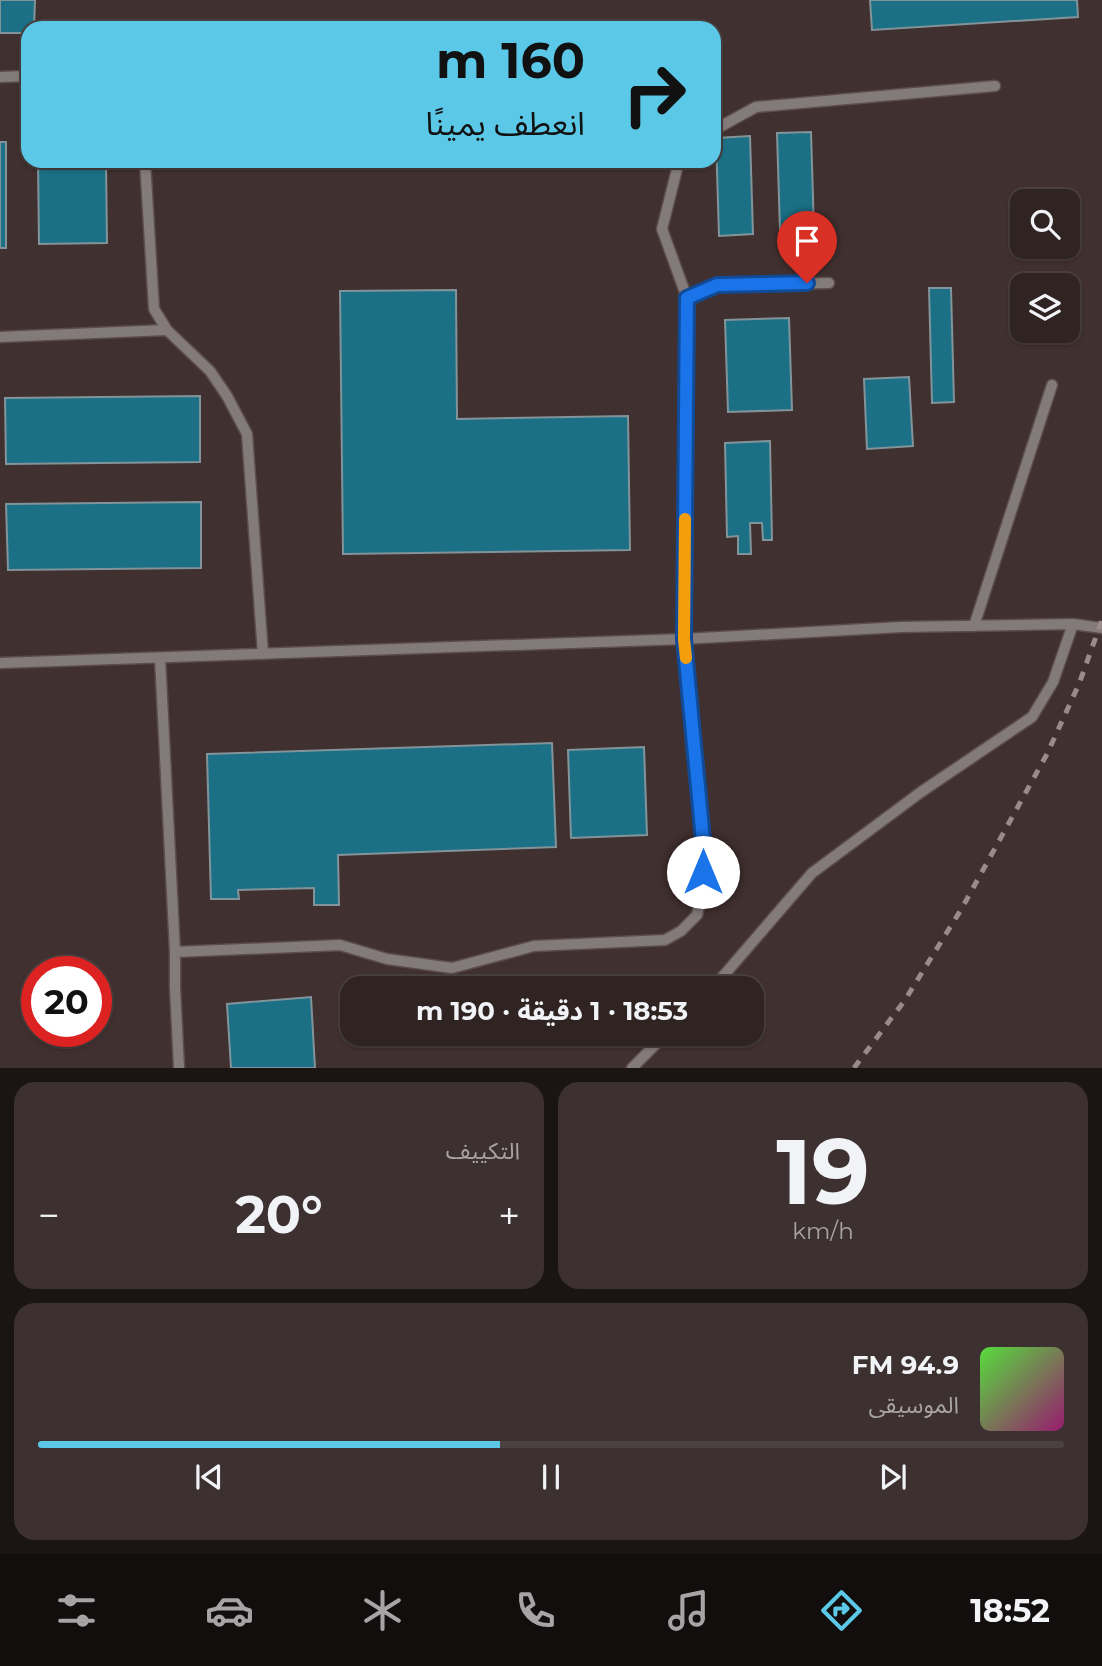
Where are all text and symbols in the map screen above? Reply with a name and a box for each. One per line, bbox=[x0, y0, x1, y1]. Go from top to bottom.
text: 160 m bbox=[436, 31, 585, 90]
icon: right bbox=[609, 49, 700, 140]
text: انعطف يمينًا bbox=[426, 104, 585, 143]
map controls bbox=[1010, 189, 1080, 343]
button: search bbox=[1010, 189, 1080, 259]
pin bbox=[777, 211, 837, 283]
icon: arrive bbox=[788, 222, 826, 260]
button: layers bbox=[1010, 273, 1080, 343]
position arrow bbox=[666, 835, 740, 909]
speed limit sign: 20 bbox=[21, 956, 112, 1047]
text: 18:53 · 1 دقيقة · 190 m bbox=[416, 995, 688, 1027]
text: 19 bbox=[776, 1116, 870, 1227]
text: التكييف bbox=[446, 1137, 520, 1165]
text: 20° bbox=[235, 1183, 323, 1246]
text: − bbox=[38, 1192, 60, 1239]
text: + bbox=[498, 1192, 520, 1239]
text: km/h bbox=[792, 1217, 854, 1245]
text: 94.9 FM bbox=[852, 1349, 959, 1381]
text: الموسيقى bbox=[868, 1391, 959, 1419]
icon: previous bbox=[190, 1458, 228, 1496]
icon: pause bbox=[532, 1458, 570, 1496]
icon: next bbox=[874, 1458, 912, 1496]
icon: filters bbox=[52, 1586, 101, 1635]
icon: car bbox=[205, 1586, 254, 1635]
icon: climate bbox=[358, 1586, 407, 1635]
icon: phone bbox=[511, 1586, 560, 1635]
icon: music bbox=[664, 1586, 713, 1635]
icon: directions bbox=[817, 1586, 866, 1635]
text: 18:52 bbox=[970, 1591, 1050, 1630]

